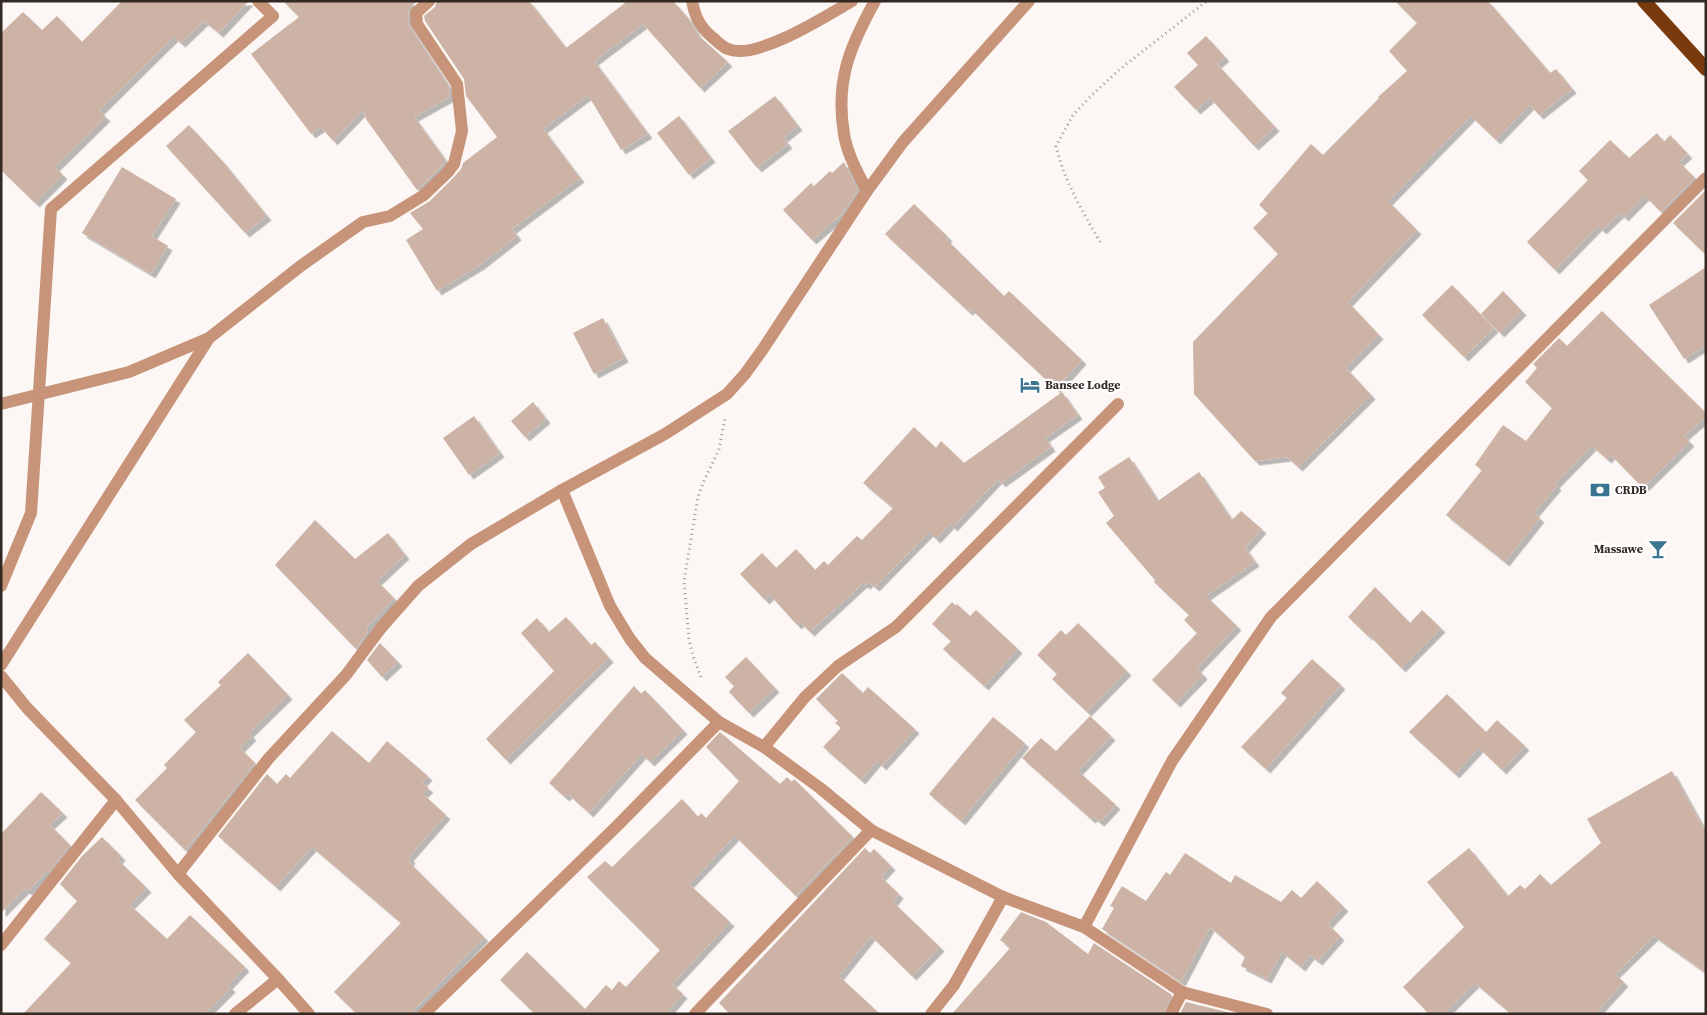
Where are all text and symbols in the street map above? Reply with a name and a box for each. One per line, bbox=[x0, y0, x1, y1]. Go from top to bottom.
hotel icon: Bansee Lodge bbox=[1019, 374, 1041, 396]
place label: Bansee Lodge bbox=[1045, 377, 1121, 393]
bank icon: CRDB bbox=[1589, 479, 1611, 501]
place label: CRDB bbox=[1615, 482, 1647, 498]
bar icon: Massawe bbox=[1647, 538, 1669, 560]
place label: Massawe bbox=[1594, 541, 1643, 557]

